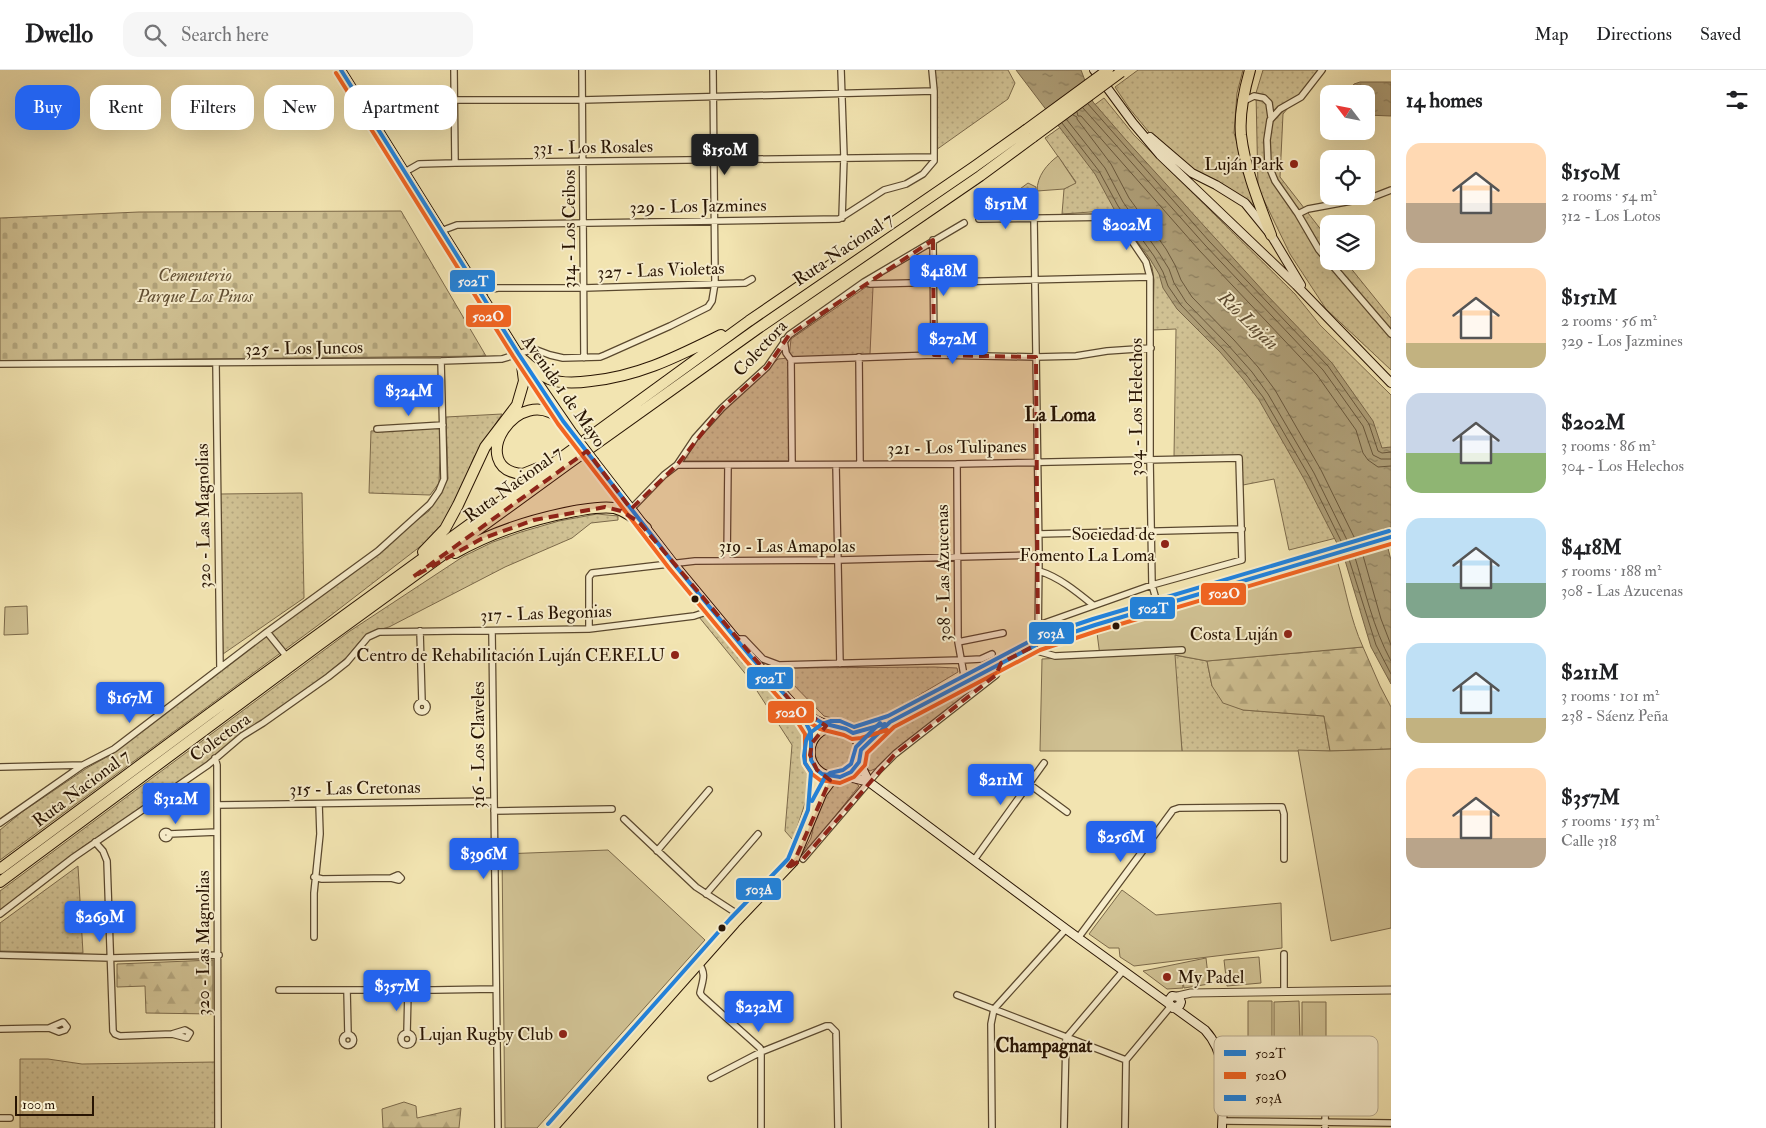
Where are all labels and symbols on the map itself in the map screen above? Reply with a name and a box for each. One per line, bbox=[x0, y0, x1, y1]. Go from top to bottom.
north arrow bbox=[1320, 85, 1375, 140]
pin: $150M bbox=[690, 134, 760, 176]
street label: 331 - Los Rosales bbox=[533, 135, 653, 160]
place label: Luján Park bbox=[1204, 153, 1284, 176]
marker: Luján Park bbox=[1288, 158, 1300, 170]
street label: 314 - Los Ceibos bbox=[558, 169, 581, 289]
pin: $151M bbox=[971, 188, 1041, 230]
street label: 329 - Los Jazmines bbox=[629, 194, 767, 219]
street label: Ruta Nacional 7 bbox=[789, 207, 898, 291]
pin: $202M bbox=[1092, 208, 1162, 251]
pin: $418M bbox=[909, 254, 979, 297]
street label: 327 - Las Violetas bbox=[597, 257, 725, 284]
park label: Cementerio Parque Los Pinos bbox=[136, 264, 254, 308]
line badge: 502T bbox=[449, 269, 496, 293]
text: 502T bbox=[458, 273, 489, 290]
water label: Río Luján bbox=[1212, 285, 1284, 355]
line badge: 502O bbox=[465, 304, 512, 328]
text: 502O bbox=[472, 308, 504, 325]
street label: Colectora bbox=[728, 315, 793, 382]
pin: $272M bbox=[918, 322, 988, 365]
street label: Avenida 1 de Mayo bbox=[516, 330, 611, 452]
street label: 325 - Los Juncos bbox=[245, 336, 363, 361]
street label: 304 - Los Helechos bbox=[1125, 338, 1148, 476]
pin: $324M bbox=[374, 374, 444, 417]
district label: La Loma bbox=[1024, 403, 1097, 427]
street label: 321 - Los Tulipanes bbox=[887, 435, 1027, 460]
street label: Ruta Nacional 7 bbox=[460, 441, 567, 528]
street label: 320 - Las Magnolias bbox=[191, 443, 216, 589]
street label: 308 - Las Azucenas bbox=[931, 504, 956, 642]
place label: Sociedad de Fomento La Loma bbox=[1019, 523, 1156, 567]
street label: 319 - Las Amapolas bbox=[719, 535, 855, 558]
marker: Sociedad de Fomento La Loma bbox=[1159, 538, 1171, 550]
line badge: 502O bbox=[1200, 582, 1247, 606]
text: 502O bbox=[1208, 585, 1240, 602]
unlabelled marker bbox=[690, 594, 700, 604]
line badge: 502T bbox=[1129, 596, 1176, 620]
street label: 317 - Las Begonias bbox=[480, 600, 612, 627]
text: 502T bbox=[1138, 600, 1169, 617]
line badge: 503A bbox=[1028, 621, 1075, 645]
unlabelled marker bbox=[1111, 621, 1121, 631]
place label: Costa Luján bbox=[1190, 623, 1278, 646]
text: 503A bbox=[1037, 625, 1065, 642]
marker: Costa Luján bbox=[1282, 628, 1294, 640]
place label: Centro de Rehabilitación Luján CERELU bbox=[356, 644, 665, 667]
marker: Centro de Rehabilitación Luján CERELU bbox=[669, 649, 681, 661]
line badge: 502T bbox=[746, 666, 794, 690]
text: 502T bbox=[755, 670, 786, 687]
street label: 316 - Los Claveles bbox=[467, 681, 490, 809]
pin: $167M bbox=[95, 682, 165, 724]
line badge: 502O bbox=[767, 700, 815, 724]
text: 502O bbox=[775, 704, 807, 721]
street label: Colectora bbox=[185, 707, 256, 767]
street label: Ruta Nacional 7 bbox=[28, 744, 135, 832]
pin: $211M bbox=[966, 764, 1036, 806]
street label: 315 - Las Cretonas bbox=[289, 776, 421, 801]
pin: $312M bbox=[141, 782, 211, 825]
pin: $256M bbox=[1086, 820, 1156, 863]
pin: $396M bbox=[449, 838, 519, 880]
street label: 320 - Las Magnolias bbox=[192, 870, 215, 1016]
line badge: 503A bbox=[735, 877, 782, 901]
text: 503A bbox=[745, 881, 773, 898]
pin: $269M bbox=[65, 900, 135, 943]
unlabelled marker bbox=[717, 923, 727, 933]
place label: My Padel bbox=[1177, 966, 1245, 989]
pin: $357M bbox=[362, 970, 432, 1012]
marker: My Padel bbox=[1161, 971, 1173, 983]
pin: $232M bbox=[724, 990, 794, 1033]
place label: Lujan Rugby Club bbox=[419, 1023, 553, 1046]
marker: Lujan Rugby Club bbox=[557, 1028, 569, 1040]
district label: Champagnat bbox=[996, 1034, 1093, 1059]
legend bbox=[1214, 1036, 1378, 1116]
text: 502T bbox=[1255, 1045, 1286, 1062]
text: 502O bbox=[1255, 1067, 1287, 1084]
text: 503A bbox=[1255, 1090, 1283, 1107]
scale bar bbox=[15, 1093, 94, 1116]

